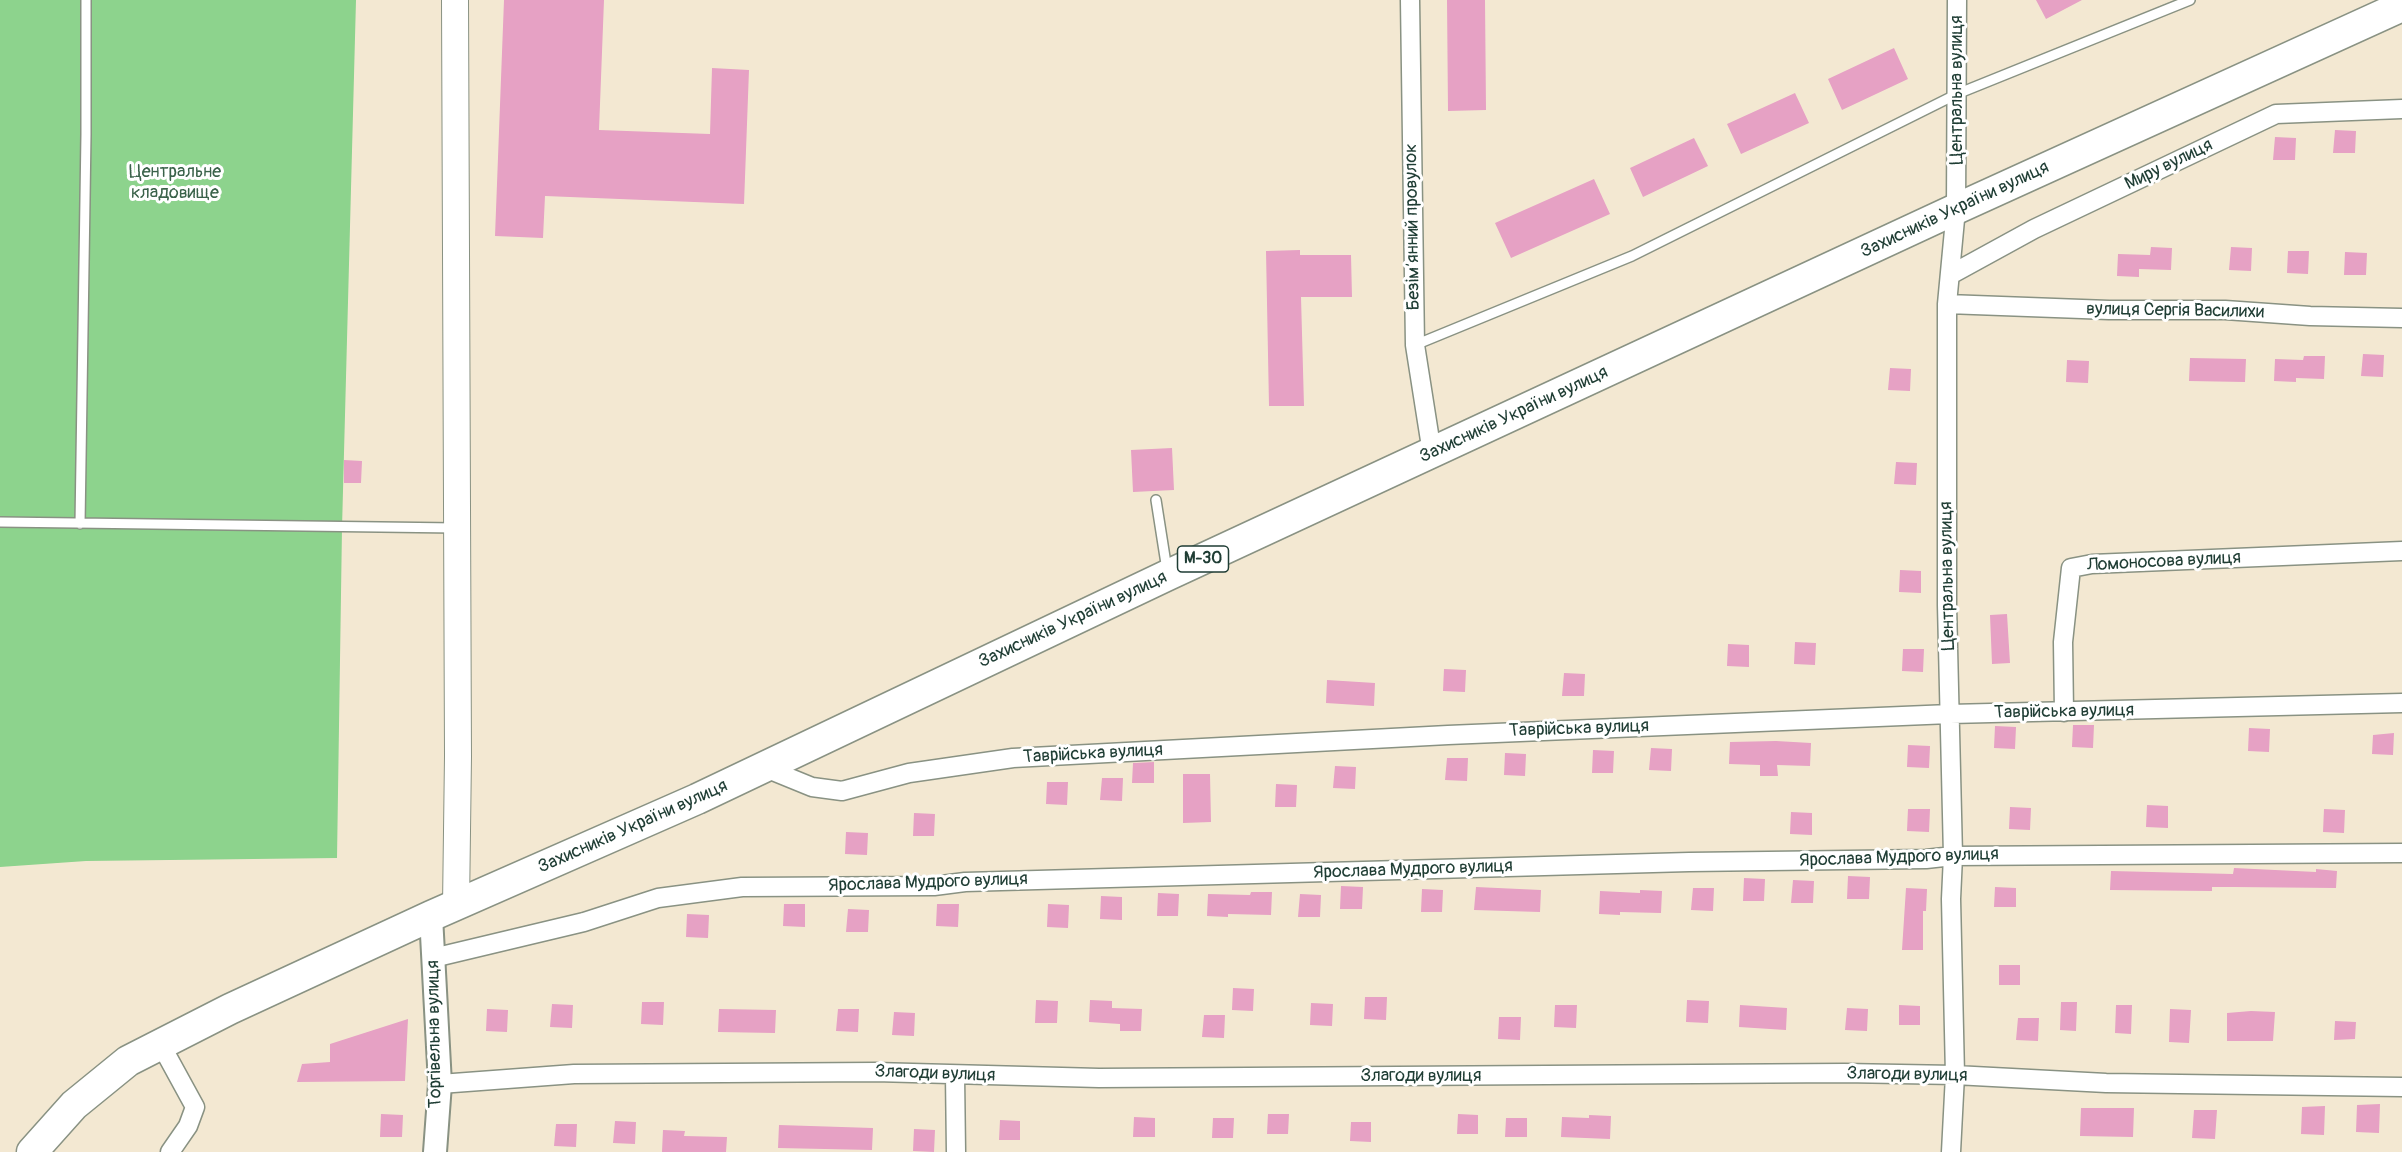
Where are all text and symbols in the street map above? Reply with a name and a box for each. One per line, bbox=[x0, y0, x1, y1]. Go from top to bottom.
street label: Центральна вулиця bbox=[1946, 15, 1968, 165]
street label: Миру вулиця bbox=[2122, 135, 2216, 195]
street label: Безімʼянний провулок bbox=[1401, 143, 1425, 311]
street label: Захисників України вулиця bbox=[1857, 157, 2053, 263]
park label: Центральне кладовище bbox=[129, 161, 221, 204]
street label: вулиця Сергія Василихи bbox=[2086, 299, 2264, 323]
street label: Захисників України вулиця bbox=[1416, 362, 1612, 468]
street label: Центральна вулиця bbox=[1936, 501, 1960, 651]
road number: М-30 bbox=[1178, 546, 1228, 572]
street label: Ломоносова вулиця bbox=[2086, 547, 2242, 577]
street label: Захисників України вулиця bbox=[975, 567, 1171, 673]
street label: Таврійська вулиця bbox=[1994, 700, 2134, 724]
street label: Таврійська вулиця bbox=[1509, 716, 1649, 742]
street label: Таврійська вулиця bbox=[1022, 740, 1164, 768]
street label: Захисників України вулиця bbox=[535, 775, 731, 879]
street label: Ярослава Мудрого вулиця bbox=[1799, 844, 1999, 872]
street label: Ярослава Мудрого вулиця bbox=[1313, 856, 1513, 884]
street label: Ярослава Мудрого вулиця bbox=[828, 869, 1028, 897]
street label: Торгівельна вулиця bbox=[423, 960, 447, 1108]
street label: Злагоди вулиця bbox=[874, 1061, 996, 1087]
street label: Злагоди вулиця bbox=[1846, 1063, 1968, 1087]
street label: Злагоди вулиця bbox=[1361, 1065, 1481, 1087]

